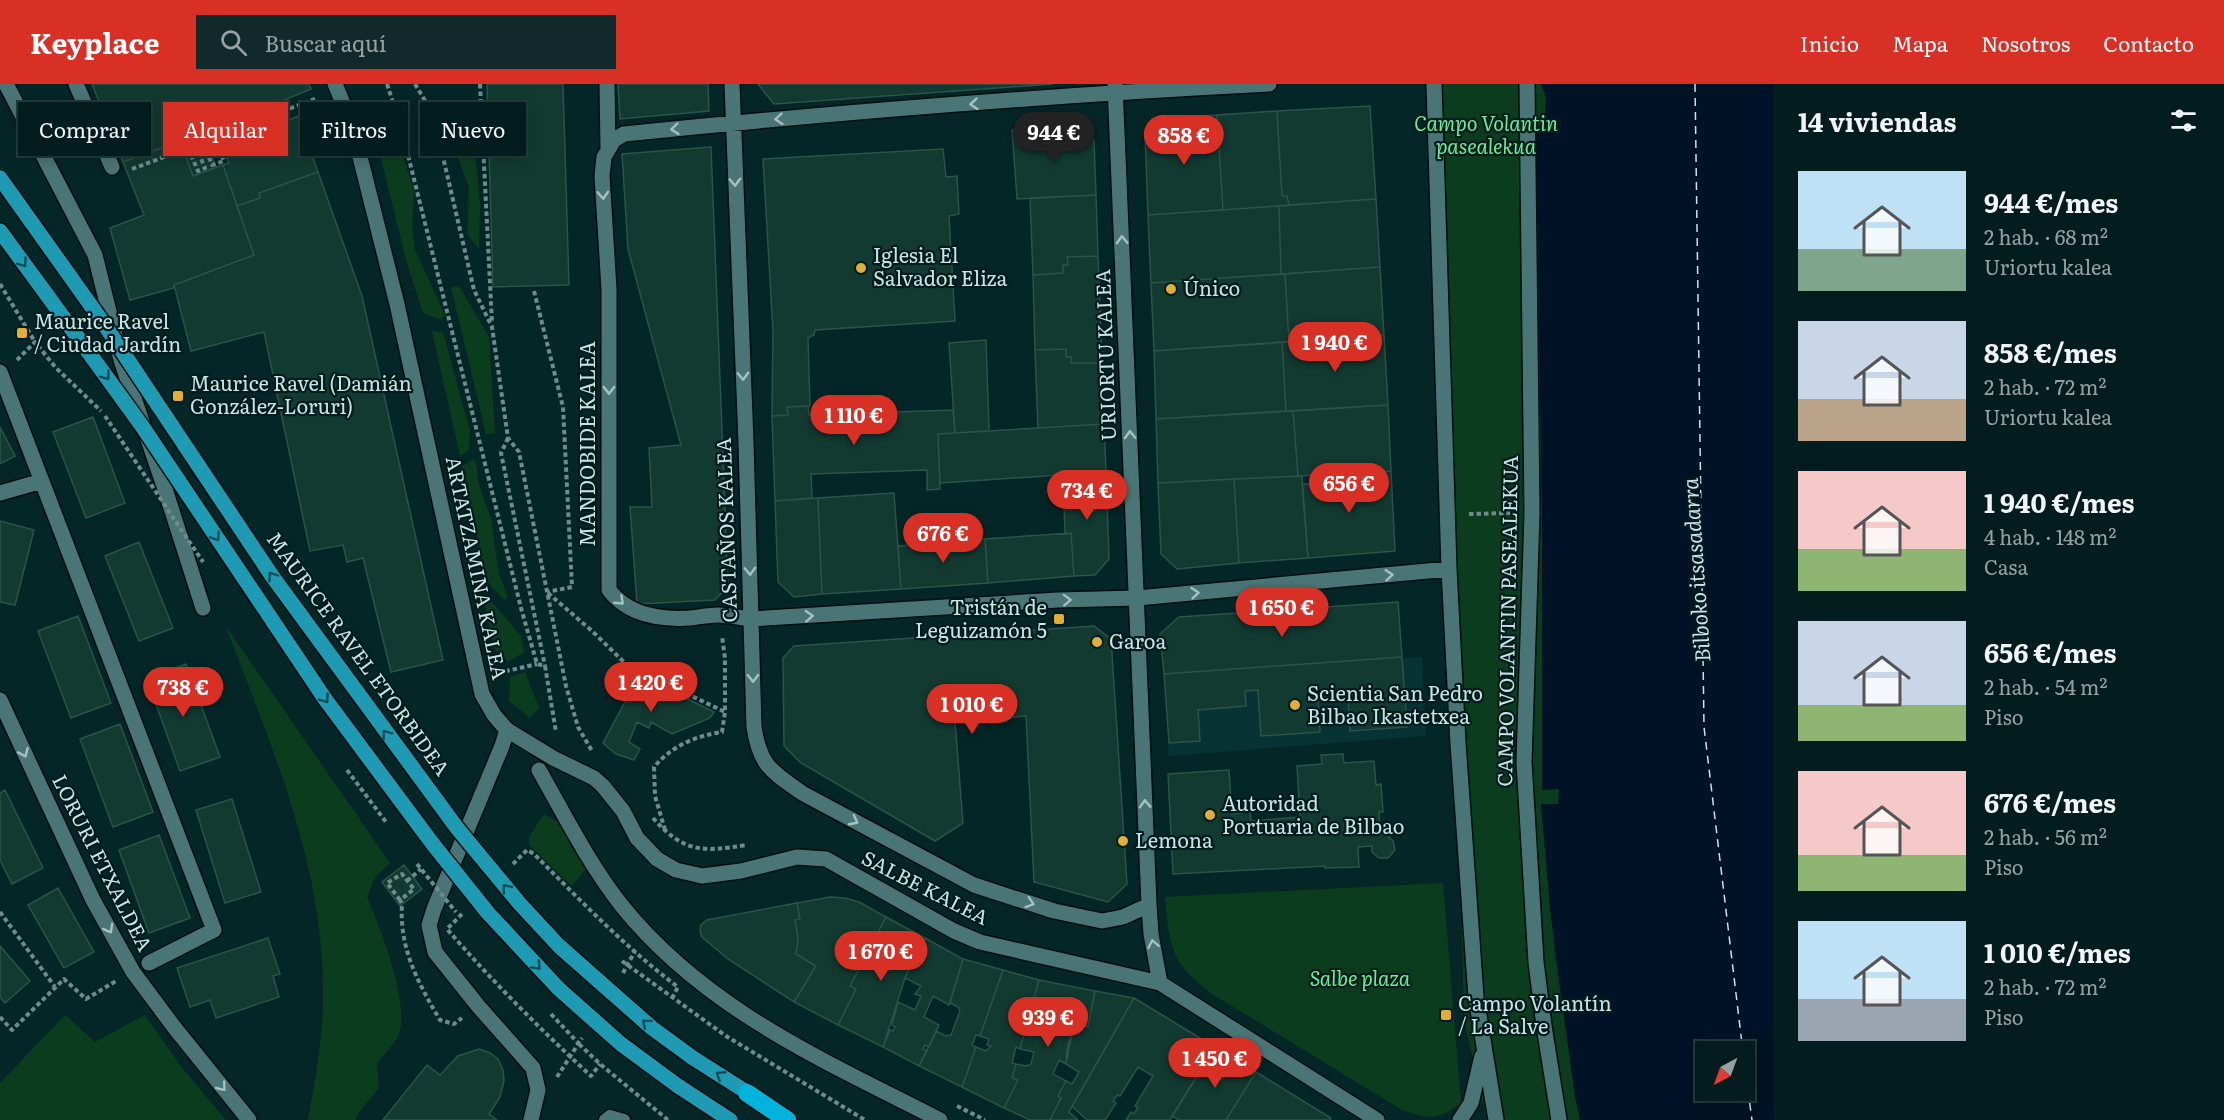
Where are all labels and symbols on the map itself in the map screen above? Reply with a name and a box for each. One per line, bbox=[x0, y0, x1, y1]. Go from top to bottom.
one-way arrow bbox=[969, 97, 978, 110]
park label: Campo Volantin pasealekua bbox=[1414, 107, 1558, 160]
pin: 944 € bbox=[1012, 112, 1096, 163]
one-way arrow bbox=[775, 113, 784, 126]
pin: 858 € bbox=[1142, 115, 1226, 166]
one-way arrow bbox=[670, 122, 679, 135]
one-way arrow bbox=[729, 177, 742, 186]
one-way arrow bbox=[597, 191, 610, 200]
one-way arrow bbox=[1115, 236, 1128, 245]
place label: Iglesia El Salvador Eliza bbox=[873, 239, 1008, 292]
one-way arrow bbox=[16, 256, 27, 267]
marker: Iglesia El Salvador Eliza bbox=[854, 261, 868, 275]
street label: URIORTU KALEA bbox=[1086, 268, 1122, 441]
place label: Único bbox=[1183, 272, 1240, 302]
marker: Único bbox=[1164, 282, 1178, 296]
place label: Maurice Ravel / Ciudad Jardín bbox=[34, 305, 181, 358]
pin: 1 940 € bbox=[1280, 322, 1390, 373]
marker: Maurice Ravel / Ciudad Jardín bbox=[15, 326, 29, 340]
street label: MANDOBIDE KALEA bbox=[571, 341, 601, 547]
place label: Maurice Ravel (Damián González-Loruri) bbox=[190, 367, 412, 420]
one-way arrow bbox=[99, 369, 110, 380]
one-way arrow bbox=[737, 372, 750, 381]
one-way arrow bbox=[603, 385, 615, 394]
marker: Maurice Ravel (Damián González-Loruri) bbox=[171, 389, 185, 403]
pin: 1 110 € bbox=[799, 395, 909, 446]
one-way arrow bbox=[1124, 430, 1136, 439]
street label: CASTAÑOS KALEA bbox=[707, 437, 743, 623]
street label: ARTATZAMINA KALEA bbox=[440, 453, 516, 683]
street label: CAMPO VOLANTIN PASEALEKUA bbox=[1488, 455, 1524, 787]
pin: 656 € bbox=[1307, 463, 1391, 514]
pin: 734 € bbox=[1045, 470, 1129, 521]
water label: Bilboko itsasadarra bbox=[1673, 477, 1716, 663]
pin: 676 € bbox=[901, 513, 985, 564]
street label: MAURICE RAVEL ETORBIDEA bbox=[261, 525, 459, 781]
one-way arrow bbox=[209, 530, 220, 541]
one-way arrow bbox=[743, 567, 756, 576]
one-way arrow bbox=[1385, 569, 1394, 582]
one-way arrow bbox=[268, 572, 279, 583]
one-way arrow bbox=[1190, 587, 1200, 600]
pin: 1 650 € bbox=[1227, 587, 1337, 638]
place label: Tristán de Leguizamón 5 bbox=[915, 591, 1047, 644]
one-way arrow bbox=[614, 594, 624, 605]
one-way arrow bbox=[1062, 594, 1071, 607]
one-way arrow bbox=[805, 609, 814, 622]
marker: Tristán de Leguizamón 5 bbox=[1052, 612, 1066, 626]
place label: Garoa bbox=[1109, 625, 1167, 655]
marker: Garoa bbox=[1090, 635, 1104, 649]
pin: 1 420 € bbox=[596, 662, 706, 713]
pin: 738 € bbox=[141, 667, 225, 718]
one-way arrow bbox=[746, 673, 759, 682]
place label: Scientia San Pedro Bilbao Ikastetxea bbox=[1307, 677, 1483, 730]
pin: 1 010 € bbox=[917, 684, 1027, 735]
one-way arrow bbox=[318, 692, 329, 703]
marker: Scientia San Pedro Bilbao Ikastetxea bbox=[1288, 698, 1302, 712]
one-way arrow bbox=[383, 729, 394, 740]
one-way arrow bbox=[17, 747, 29, 758]
street label: LORURI ETXALDEA bbox=[46, 768, 162, 956]
place label: Autoridad Portuaria de Bilbao bbox=[1222, 787, 1405, 840]
one-way arrow bbox=[1139, 800, 1152, 809]
marker: Autoridad Portuaria de Bilbao bbox=[1203, 808, 1217, 822]
one-way arrow bbox=[848, 814, 859, 825]
place label: Lemona bbox=[1135, 824, 1213, 854]
marker: Lemona bbox=[1116, 834, 1130, 848]
street label: SALBE KALEA bbox=[857, 841, 995, 931]
one-way arrow bbox=[502, 883, 513, 894]
one-way arrow bbox=[1024, 896, 1035, 909]
one-way arrow bbox=[102, 923, 113, 933]
pin: 1 670 € bbox=[826, 931, 936, 982]
one-way arrow bbox=[1147, 939, 1160, 949]
one-way arrow bbox=[530, 959, 541, 970]
park label: Salbe plaza bbox=[1310, 962, 1411, 992]
place label: Campo Volantín / La Salve bbox=[1458, 987, 1612, 1040]
pin: 939 € bbox=[1006, 997, 1090, 1048]
marker: Campo Volantín / La Salve bbox=[1439, 1008, 1453, 1022]
one-way arrow bbox=[642, 1019, 653, 1030]
pin: 1 450 € bbox=[1160, 1038, 1270, 1089]
north arrow bbox=[1695, 1041, 1755, 1101]
one-way arrow bbox=[716, 1071, 726, 1083]
one-way arrow bbox=[215, 1080, 226, 1091]

